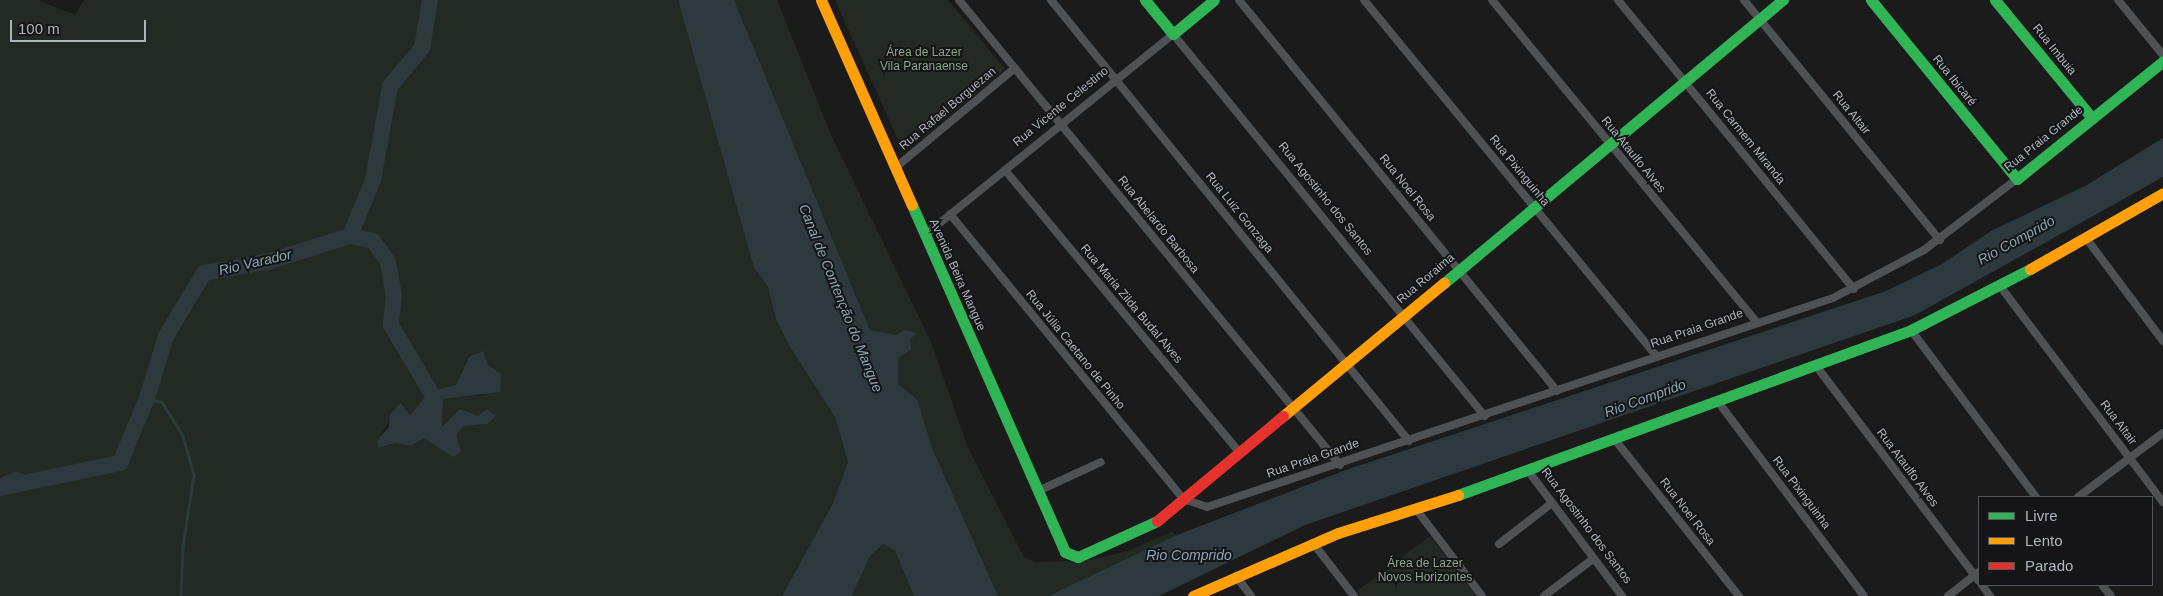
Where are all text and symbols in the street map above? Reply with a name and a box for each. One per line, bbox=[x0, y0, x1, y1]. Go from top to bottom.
scale bar bbox=[12, 10, 149, 42]
text: 100 m bbox=[18, 20, 60, 37]
street label: Rua Imbuia bbox=[2029, 22, 2079, 78]
park label: Área de Lazer Vila Paranaense bbox=[880, 46, 968, 74]
street label: Rua Ibicaré bbox=[1929, 53, 1979, 109]
street label: Rua Rafael Borguezan bbox=[897, 64, 999, 154]
street label: Rua Vicente Celestino bbox=[1010, 64, 1112, 150]
street label: Rua Carmem Miranda bbox=[1702, 87, 1788, 187]
street label: Rua Altair bbox=[1829, 88, 1873, 138]
street label: Rua Praia Grande bbox=[2002, 103, 2086, 175]
street label: Rua Ataulfo Alves bbox=[1597, 113, 1669, 197]
street label: Rua Pixinguinha bbox=[1486, 133, 1552, 209]
street label: Rua Agostinho dos Santos bbox=[1275, 139, 1375, 259]
street label: Rua Noel Rosa bbox=[1376, 152, 1438, 224]
street label: Rua Luiz Gonzaga bbox=[1202, 170, 1276, 256]
street label: Rua Abelardo Barbosa bbox=[1114, 173, 1202, 277]
water label: Canal de Contenção do Mangue bbox=[795, 201, 887, 395]
water label: Rio Comprido bbox=[1975, 212, 2057, 268]
street label: Avenida Beira Mangue bbox=[926, 217, 988, 333]
street label: Rua Maria Zilda Budal Alves bbox=[1077, 241, 1185, 367]
water label: Rio Varador bbox=[217, 245, 293, 279]
street label: Rua Roraima bbox=[1394, 251, 1458, 307]
street label: Rua Júlia Caetano de Pinho bbox=[1022, 287, 1128, 413]
street label: Rua Praia Grande bbox=[1649, 306, 1745, 352]
water label: Rio Comprido bbox=[1602, 375, 1688, 421]
street label: Rua Altair bbox=[2096, 398, 2140, 448]
street label: Rua Ataulfo Alves bbox=[1873, 426, 1941, 510]
street label: Rua Praia Grande bbox=[1265, 436, 1361, 482]
street label: Rua Pixinguinha bbox=[1769, 454, 1833, 532]
street label: Rua Agostinho dos Santos bbox=[1537, 465, 1635, 587]
street label: Rua Noel Rosa bbox=[1656, 476, 1718, 548]
legend bbox=[1978, 496, 2153, 586]
text: Livre bbox=[2025, 507, 2058, 524]
text: Lento bbox=[2025, 532, 2063, 549]
water label: Rio Comprido bbox=[1146, 547, 1232, 563]
park label: Área de Lazer Novos Horizontes bbox=[1378, 557, 1472, 585]
text: Parado bbox=[2025, 557, 2073, 574]

